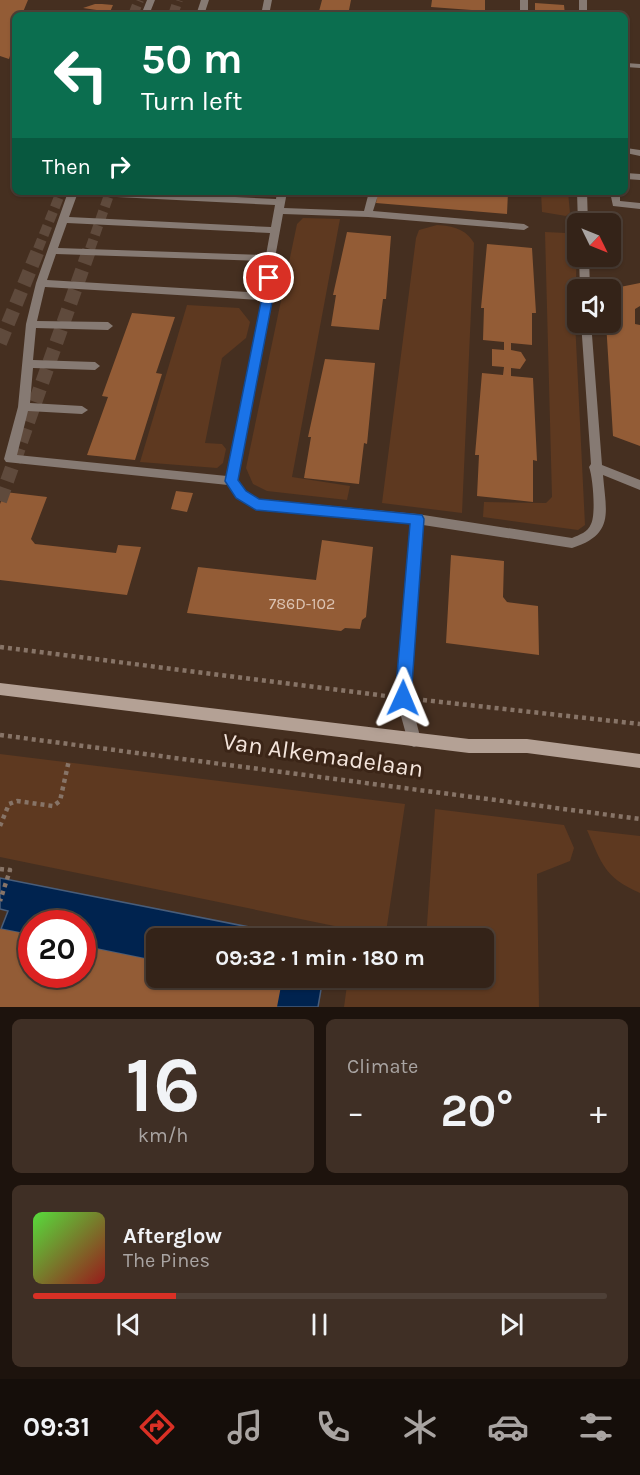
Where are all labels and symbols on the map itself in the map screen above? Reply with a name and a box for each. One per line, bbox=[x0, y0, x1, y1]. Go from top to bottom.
north arrow bbox=[567, 213, 621, 267]
pin bbox=[243, 252, 294, 303]
house number: 786D-102 bbox=[269, 594, 335, 613]
position arrow bbox=[371, 666, 435, 730]
street label: Van Alkemadelaan bbox=[221, 727, 425, 783]
speed limit sign: 20 bbox=[18, 910, 96, 988]

